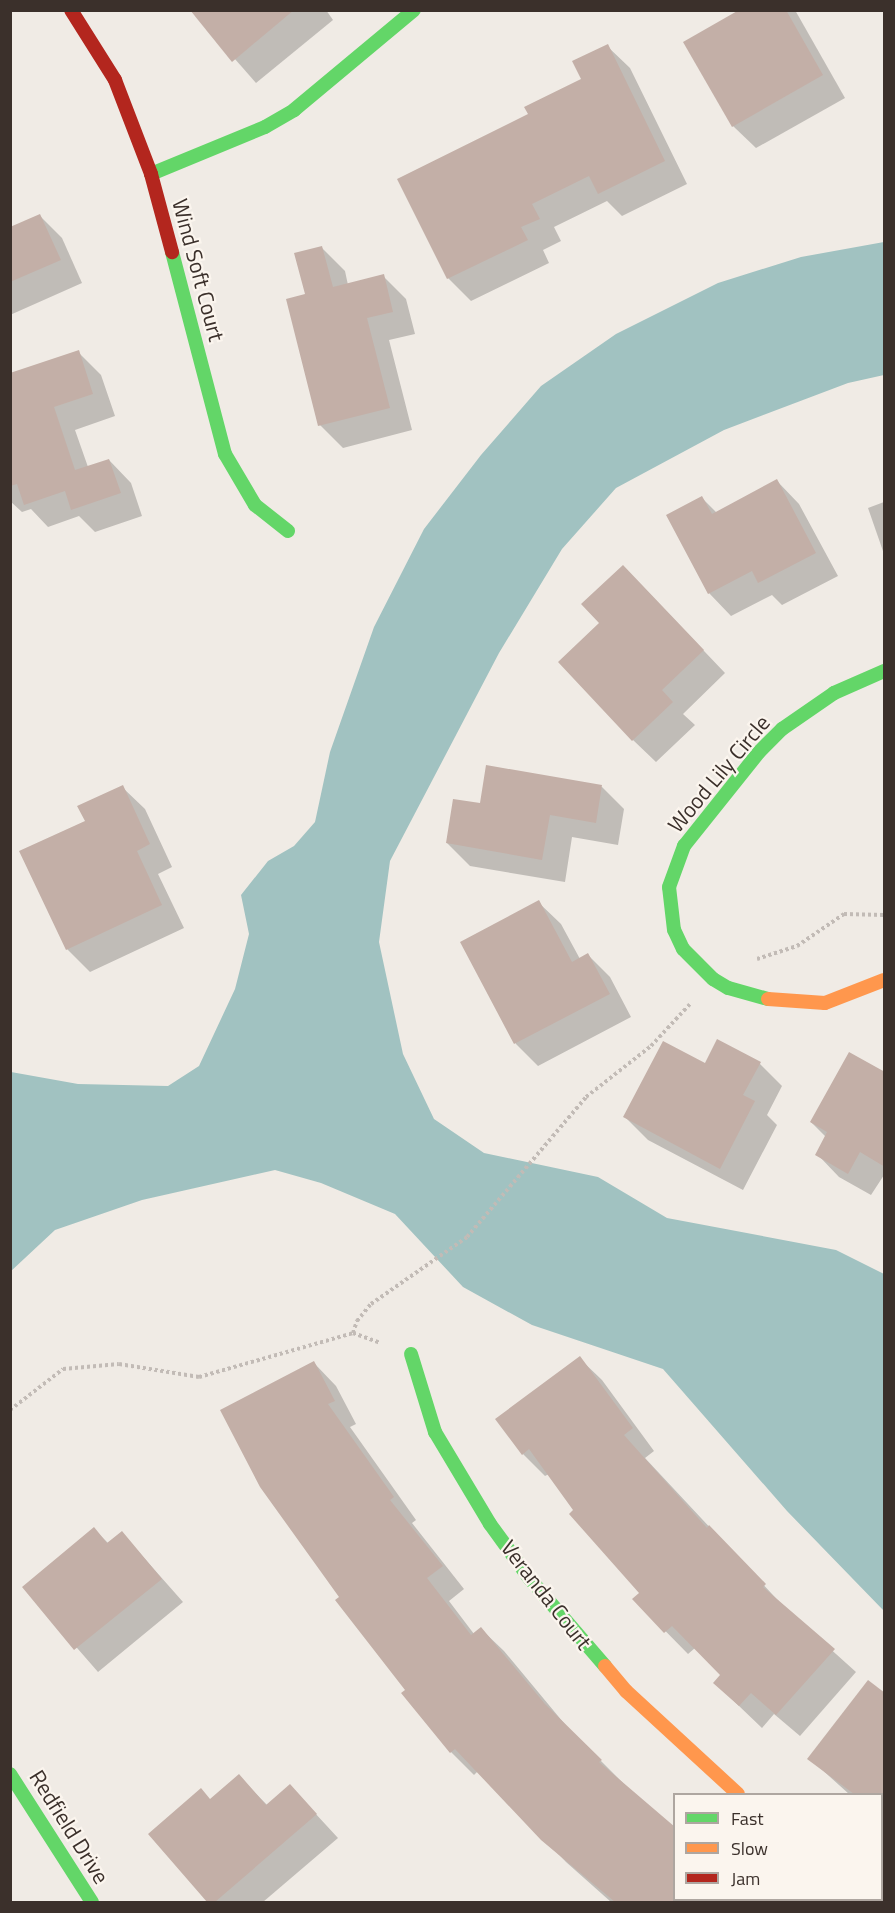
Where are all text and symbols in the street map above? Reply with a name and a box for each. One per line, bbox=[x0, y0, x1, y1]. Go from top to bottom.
street label: Wind Soft Court bbox=[166, 196, 230, 344]
street label: Wood Lily Circle bbox=[662, 710, 776, 838]
street label: Veranda Court bbox=[495, 1535, 597, 1655]
street label: Redfield Drive bbox=[24, 1765, 114, 1889]
legend bbox=[673, 1793, 883, 1901]
text: Fast bbox=[731, 1805, 764, 1832]
text: Slow bbox=[731, 1835, 768, 1862]
text: Jam bbox=[731, 1865, 760, 1892]

